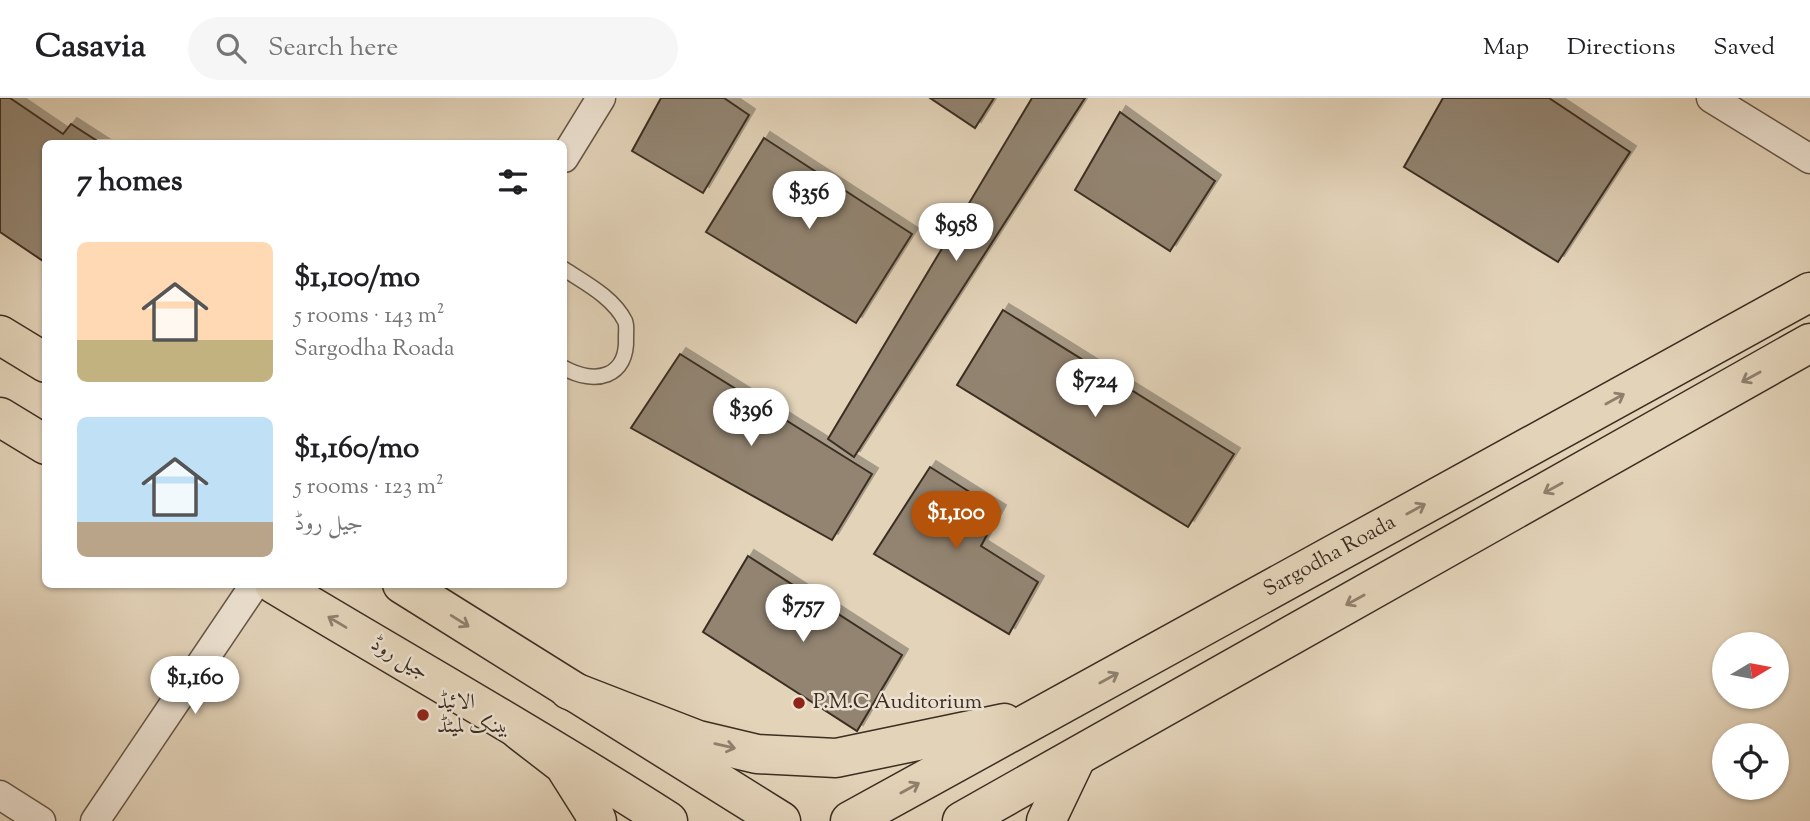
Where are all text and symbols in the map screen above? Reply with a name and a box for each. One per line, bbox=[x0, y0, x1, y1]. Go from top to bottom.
search box bbox=[188, 17, 678, 80]
text: Casavia bbox=[35, 24, 146, 72]
icon: search bbox=[212, 29, 250, 67]
text: Search here bbox=[268, 30, 398, 67]
text: Map bbox=[1483, 31, 1529, 65]
text: Directions bbox=[1567, 31, 1675, 65]
text: Saved bbox=[1713, 31, 1775, 65]
text: 7 homes bbox=[77, 161, 182, 204]
icon: filters bbox=[494, 163, 532, 201]
pin: $356 bbox=[768, 172, 850, 231]
text: $356 bbox=[789, 177, 829, 210]
pin: $958 bbox=[915, 204, 997, 263]
text: $958 bbox=[934, 209, 978, 242]
text: $1,100/mo bbox=[294, 257, 420, 300]
icon: home bbox=[133, 270, 217, 354]
text: 5 rooms · 143 m² bbox=[294, 300, 445, 333]
text: Sargodha Roada bbox=[294, 333, 455, 366]
pin: $724 bbox=[1054, 360, 1136, 419]
text: $724 bbox=[1072, 365, 1118, 398]
one-way arrow bbox=[1741, 370, 1761, 384]
pin: $396 bbox=[710, 388, 792, 448]
one-way arrow bbox=[1604, 392, 1625, 405]
text: $396 bbox=[729, 394, 773, 427]
text: $1,160/mo bbox=[294, 428, 419, 471]
icon: home bbox=[133, 445, 217, 529]
text: 5 rooms · 123 m² bbox=[294, 471, 444, 504]
one-way arrow bbox=[1543, 482, 1563, 496]
pin: $1,100 bbox=[899, 491, 1013, 551]
text: $1,100 bbox=[927, 497, 985, 530]
one-way arrow bbox=[1405, 502, 1426, 515]
text: جیل روڈ bbox=[294, 508, 363, 541]
street label: Sargodha Roada bbox=[1258, 508, 1402, 605]
pin: $757 bbox=[762, 584, 844, 644]
text: $757 bbox=[781, 590, 825, 623]
one-way arrow bbox=[1345, 594, 1365, 608]
one-way arrow bbox=[449, 614, 469, 628]
one-way arrow bbox=[327, 615, 347, 629]
street label: جیل روڈ bbox=[364, 630, 434, 688]
north arrow bbox=[1712, 632, 1788, 709]
map controls bbox=[1712, 632, 1789, 800]
pin: $1,160 bbox=[138, 656, 252, 716]
text: $1,160 bbox=[166, 662, 224, 695]
one-way arrow bbox=[1099, 671, 1119, 685]
place label: الائیڈ بینک لمیٹڈ bbox=[437, 688, 508, 742]
place label: P.M.C Auditorium bbox=[813, 688, 982, 718]
marker: P.M.C Auditorium bbox=[791, 695, 807, 711]
marker: الائیڈ بینک لمیٹڈ bbox=[415, 707, 431, 723]
button: locate bbox=[1712, 723, 1789, 800]
one-way arrow bbox=[713, 740, 736, 754]
one-way arrow bbox=[900, 781, 920, 795]

